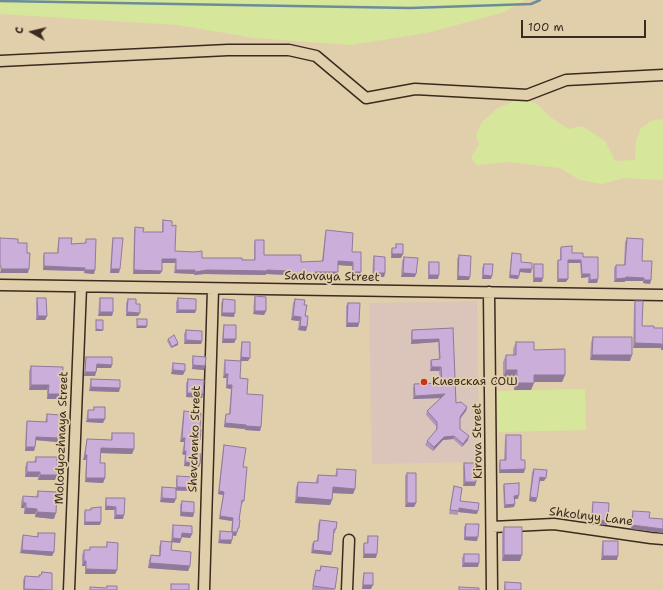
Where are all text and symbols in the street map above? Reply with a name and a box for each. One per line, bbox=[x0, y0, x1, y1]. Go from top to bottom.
north arrow bbox=[12, 12, 52, 52]
scale bar bbox=[523, 12, 648, 38]
text: 100 m bbox=[528, 19, 564, 35]
text: С bbox=[12, 26, 28, 35]
street label: Sadovaya Street bbox=[284, 269, 380, 285]
street label: Molodyozhnaya Street bbox=[52, 371, 72, 505]
place label: Киевская СОШ bbox=[432, 375, 518, 389]
marker: Киевская СОШ bbox=[419, 377, 429, 387]
street label: Shevchenko Street bbox=[186, 385, 204, 493]
street label: Kirova Street bbox=[470, 403, 486, 479]
street label: Shkolnyy Lane bbox=[548, 505, 634, 529]

